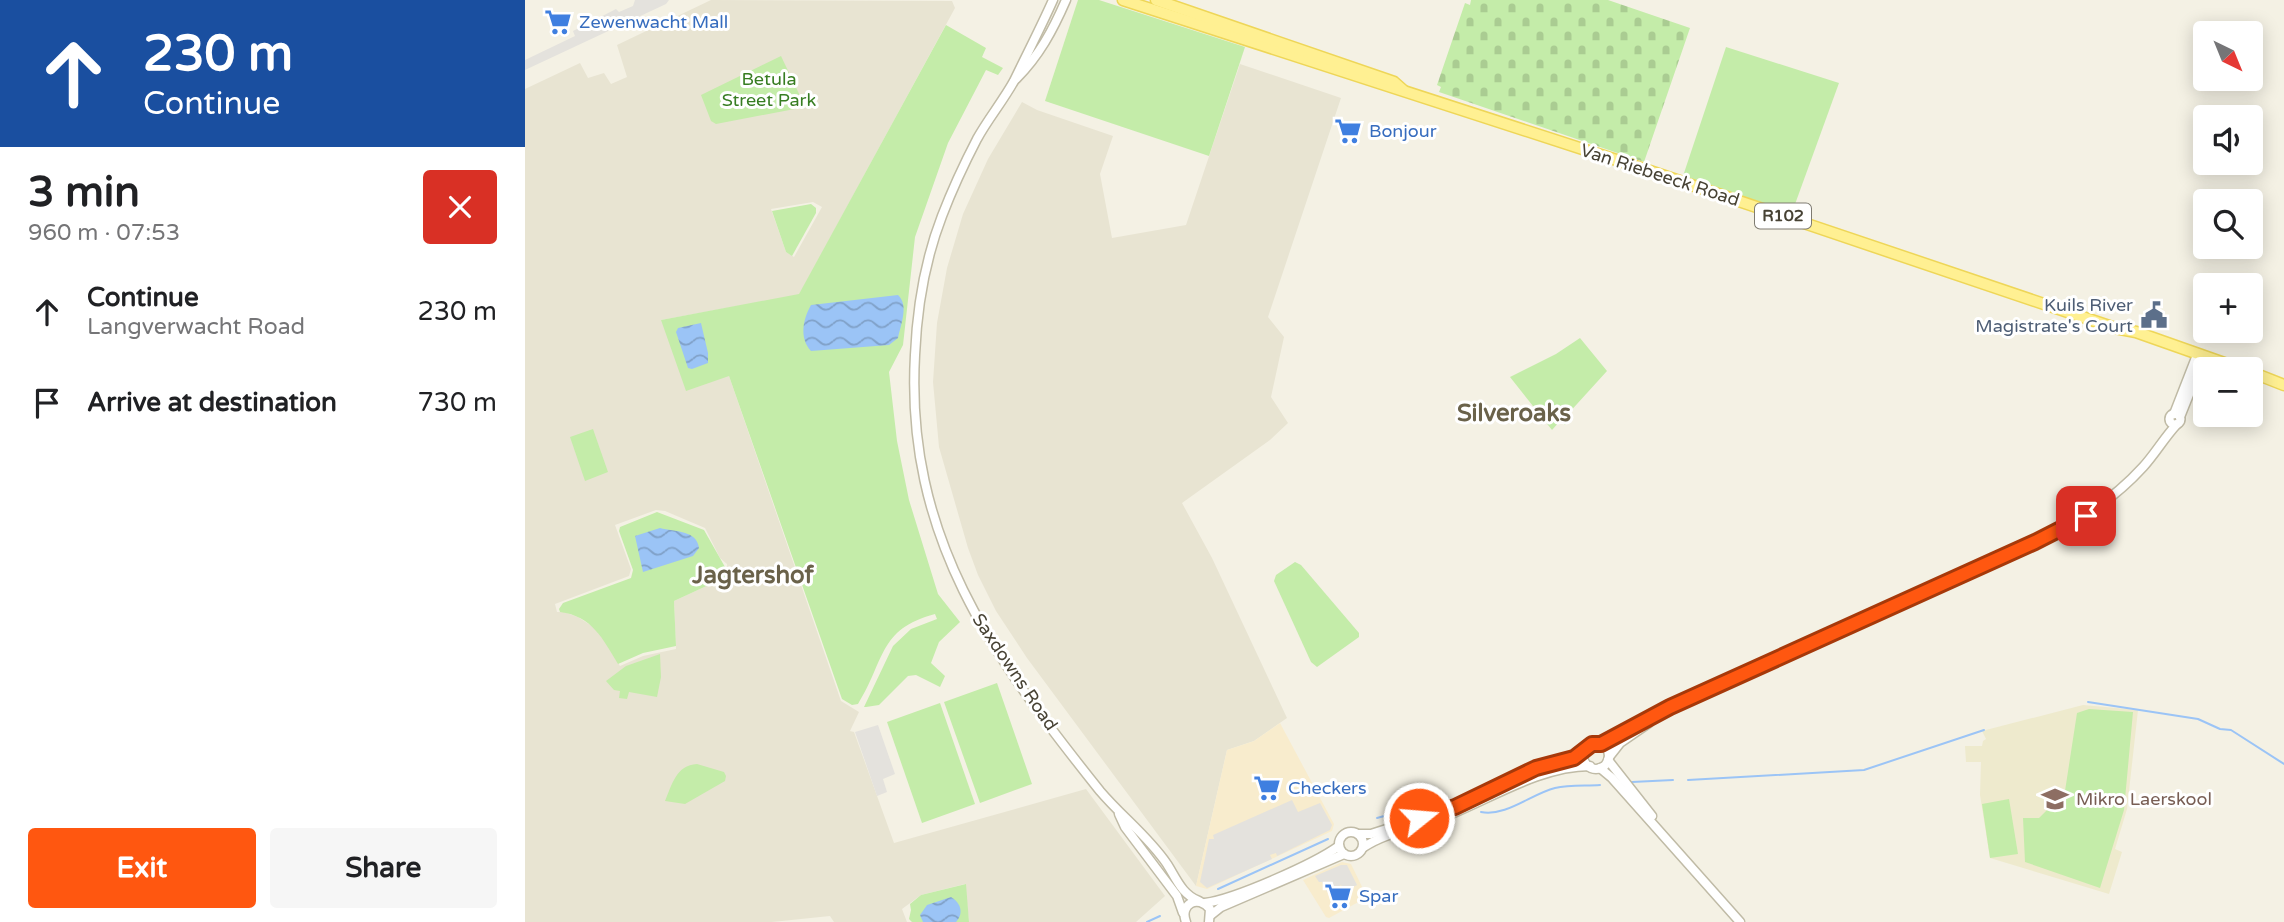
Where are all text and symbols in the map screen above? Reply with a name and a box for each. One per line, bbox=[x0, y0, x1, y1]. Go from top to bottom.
supermarket icon: Zewenwacht Mall bbox=[543, 7, 573, 37]
place label: Zewenwacht Mall bbox=[579, 11, 728, 33]
north arrow bbox=[2193, 21, 2263, 91]
map controls bbox=[2193, 21, 2263, 427]
text: 230 m bbox=[143, 25, 293, 84]
icon: ahead bbox=[28, 28, 119, 119]
park label: Betula Street Park bbox=[722, 68, 816, 111]
text: Continue bbox=[143, 85, 280, 123]
button: sound bbox=[2193, 105, 2263, 175]
supermarket icon: Bonjour bbox=[1333, 116, 1363, 146]
place label: Bonjour bbox=[1369, 120, 1437, 142]
street label: Van Riebeeck Road bbox=[1578, 139, 1742, 211]
text: 3 min bbox=[28, 167, 140, 218]
button: close bbox=[423, 170, 497, 244]
button: search bbox=[2193, 189, 2263, 259]
road number: R102 bbox=[1755, 204, 1811, 229]
text: 960 m · 07:53 bbox=[28, 219, 180, 247]
button: + bbox=[2193, 273, 2263, 343]
text: Continue bbox=[87, 282, 199, 313]
icon: ahead bbox=[28, 293, 66, 331]
place label: Kuils River Magistrate's Court bbox=[1975, 294, 2133, 337]
text: 230 m bbox=[417, 296, 497, 327]
public building icon: Kuils River Magistrate's Court bbox=[2139, 300, 2169, 330]
text: Langverwacht Road bbox=[87, 313, 305, 341]
button: − bbox=[2193, 357, 2263, 427]
icon: arrive bbox=[28, 384, 66, 422]
text: Arrive at destination bbox=[87, 387, 337, 418]
text: 730 m bbox=[417, 387, 497, 418]
district label: Silveroaks bbox=[1457, 399, 1571, 428]
pin bbox=[2056, 486, 2116, 546]
icon: arrive bbox=[2067, 497, 2105, 535]
district label: Jagtershof bbox=[691, 561, 815, 590]
street label: Saxdowns Road bbox=[968, 609, 1062, 735]
supermarket icon: Checkers bbox=[1252, 773, 1282, 803]
place label: Checkers bbox=[1288, 777, 1367, 799]
position arrow bbox=[1382, 781, 1456, 855]
school or university icon: Mikro Laerskool bbox=[2040, 784, 2070, 814]
place label: Mikro Laerskool bbox=[2076, 788, 2212, 810]
button: Exit bbox=[28, 828, 256, 908]
button: Share bbox=[270, 828, 497, 908]
supermarket icon: Spar bbox=[1323, 881, 1353, 911]
place label: Spar bbox=[1359, 885, 1398, 907]

